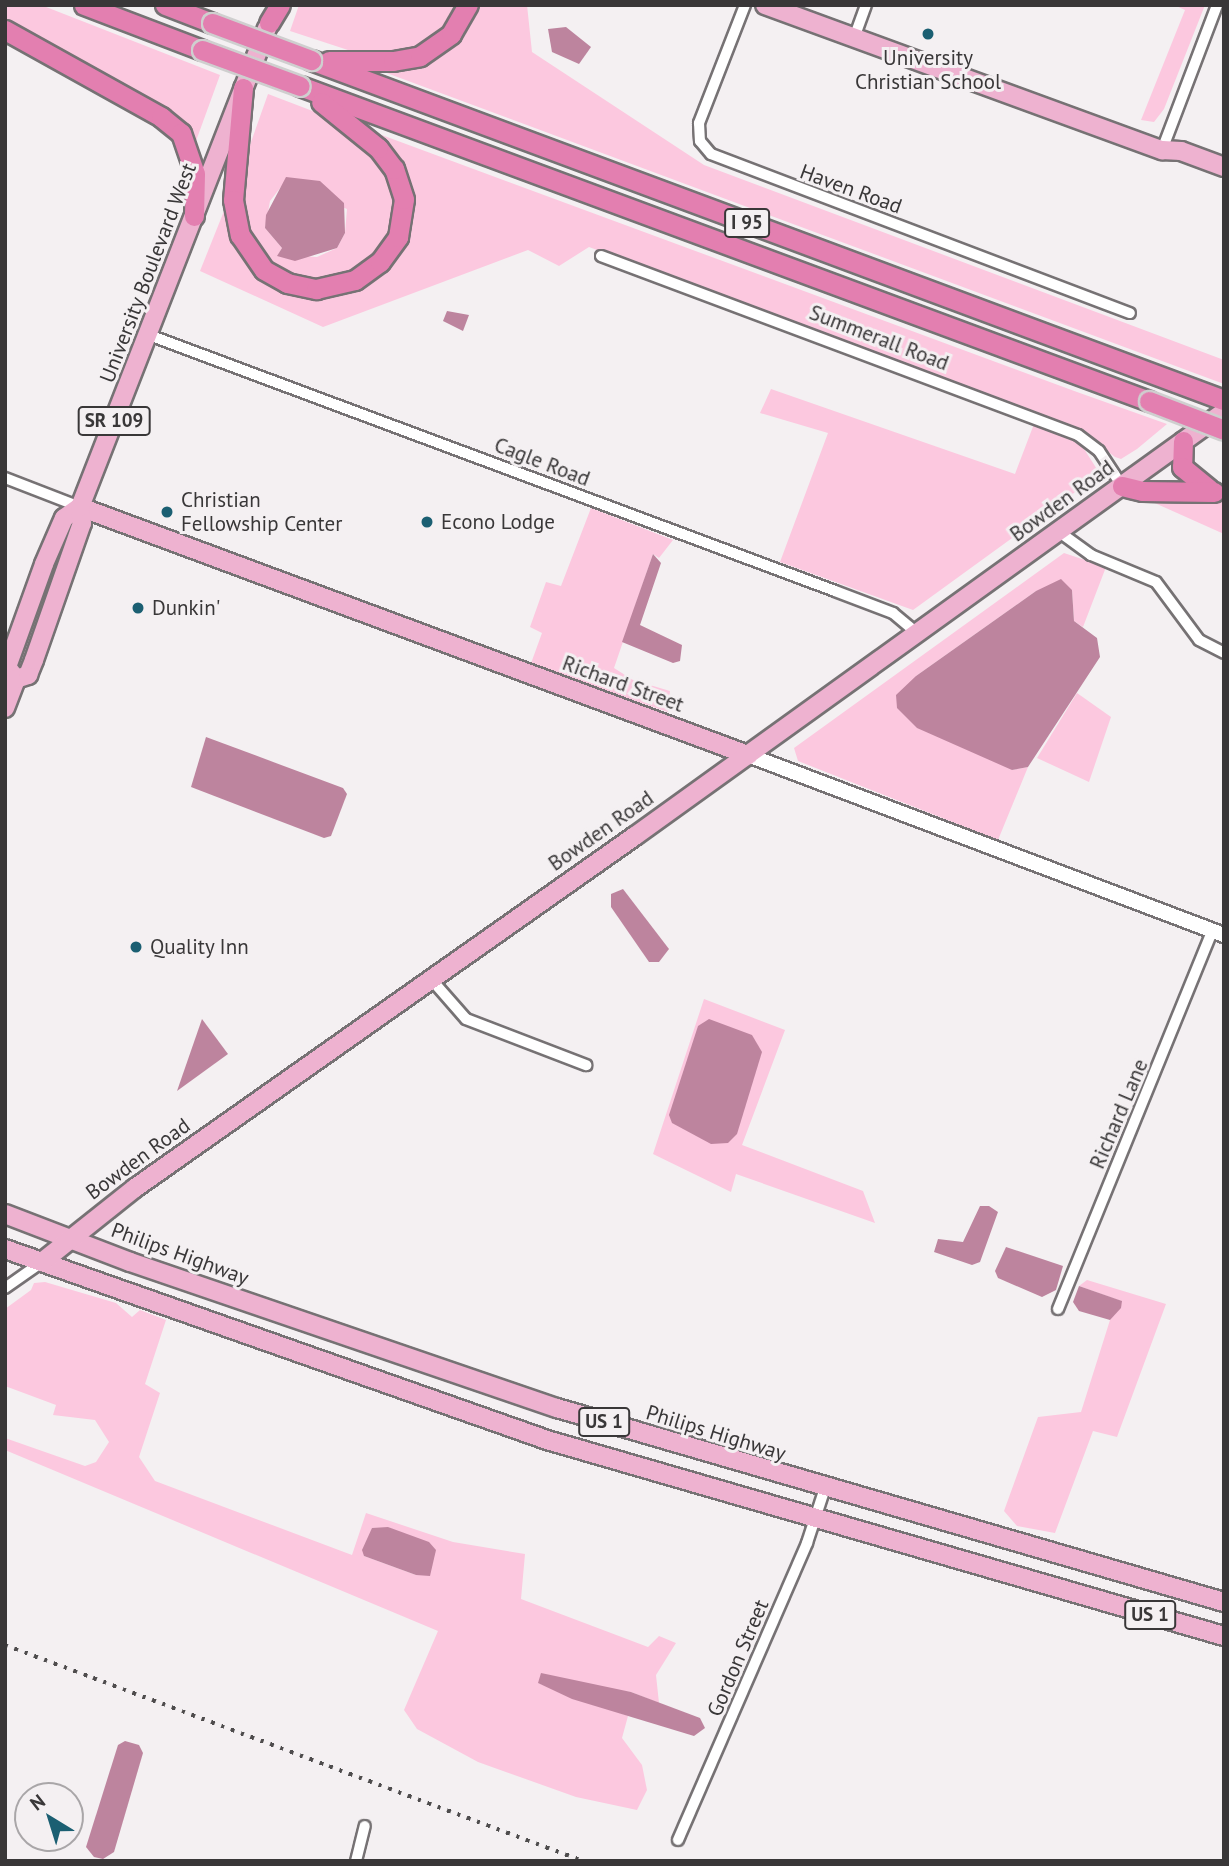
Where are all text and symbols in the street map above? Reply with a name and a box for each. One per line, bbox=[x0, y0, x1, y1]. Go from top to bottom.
marker: University Christian School bbox=[920, 26, 936, 42]
place label: University Christian School bbox=[855, 45, 1001, 95]
street label: University Boulevard West bbox=[94, 159, 202, 387]
street label: Haven Road bbox=[797, 159, 905, 219]
road number: I 95 bbox=[722, 208, 772, 238]
street label: Summerall Road bbox=[806, 300, 952, 376]
road number: SR 109 bbox=[77, 406, 151, 436]
street label: Cagle Road bbox=[491, 432, 593, 492]
street label: Bowden Road bbox=[1005, 455, 1119, 547]
place label: Christian Fellowship Center bbox=[181, 487, 342, 537]
marker: Christian Fellowship Center bbox=[159, 504, 175, 520]
place label: Econo Lodge bbox=[441, 509, 555, 535]
marker: Econo Lodge bbox=[419, 514, 435, 530]
place label: Dunkin' bbox=[152, 595, 220, 621]
marker: Dunkin' bbox=[130, 600, 146, 616]
street label: Richard Street bbox=[559, 650, 687, 718]
street label: Bowden Road bbox=[544, 786, 658, 876]
place label: Quality Inn bbox=[150, 934, 249, 960]
marker: Quality Inn bbox=[128, 939, 144, 955]
street label: Richard Lane bbox=[1085, 1055, 1153, 1173]
street label: Bowden Road bbox=[81, 1113, 195, 1205]
street label: Philips Highway bbox=[108, 1217, 252, 1291]
street label: Philips Highway bbox=[643, 1400, 789, 1466]
road number: US 1 bbox=[578, 1406, 630, 1438]
street label: Gordon Street bbox=[702, 1596, 774, 1720]
road number: US 1 bbox=[1124, 1600, 1176, 1630]
north arrow bbox=[14, 1782, 84, 1852]
text: N bbox=[25, 1789, 50, 1815]

